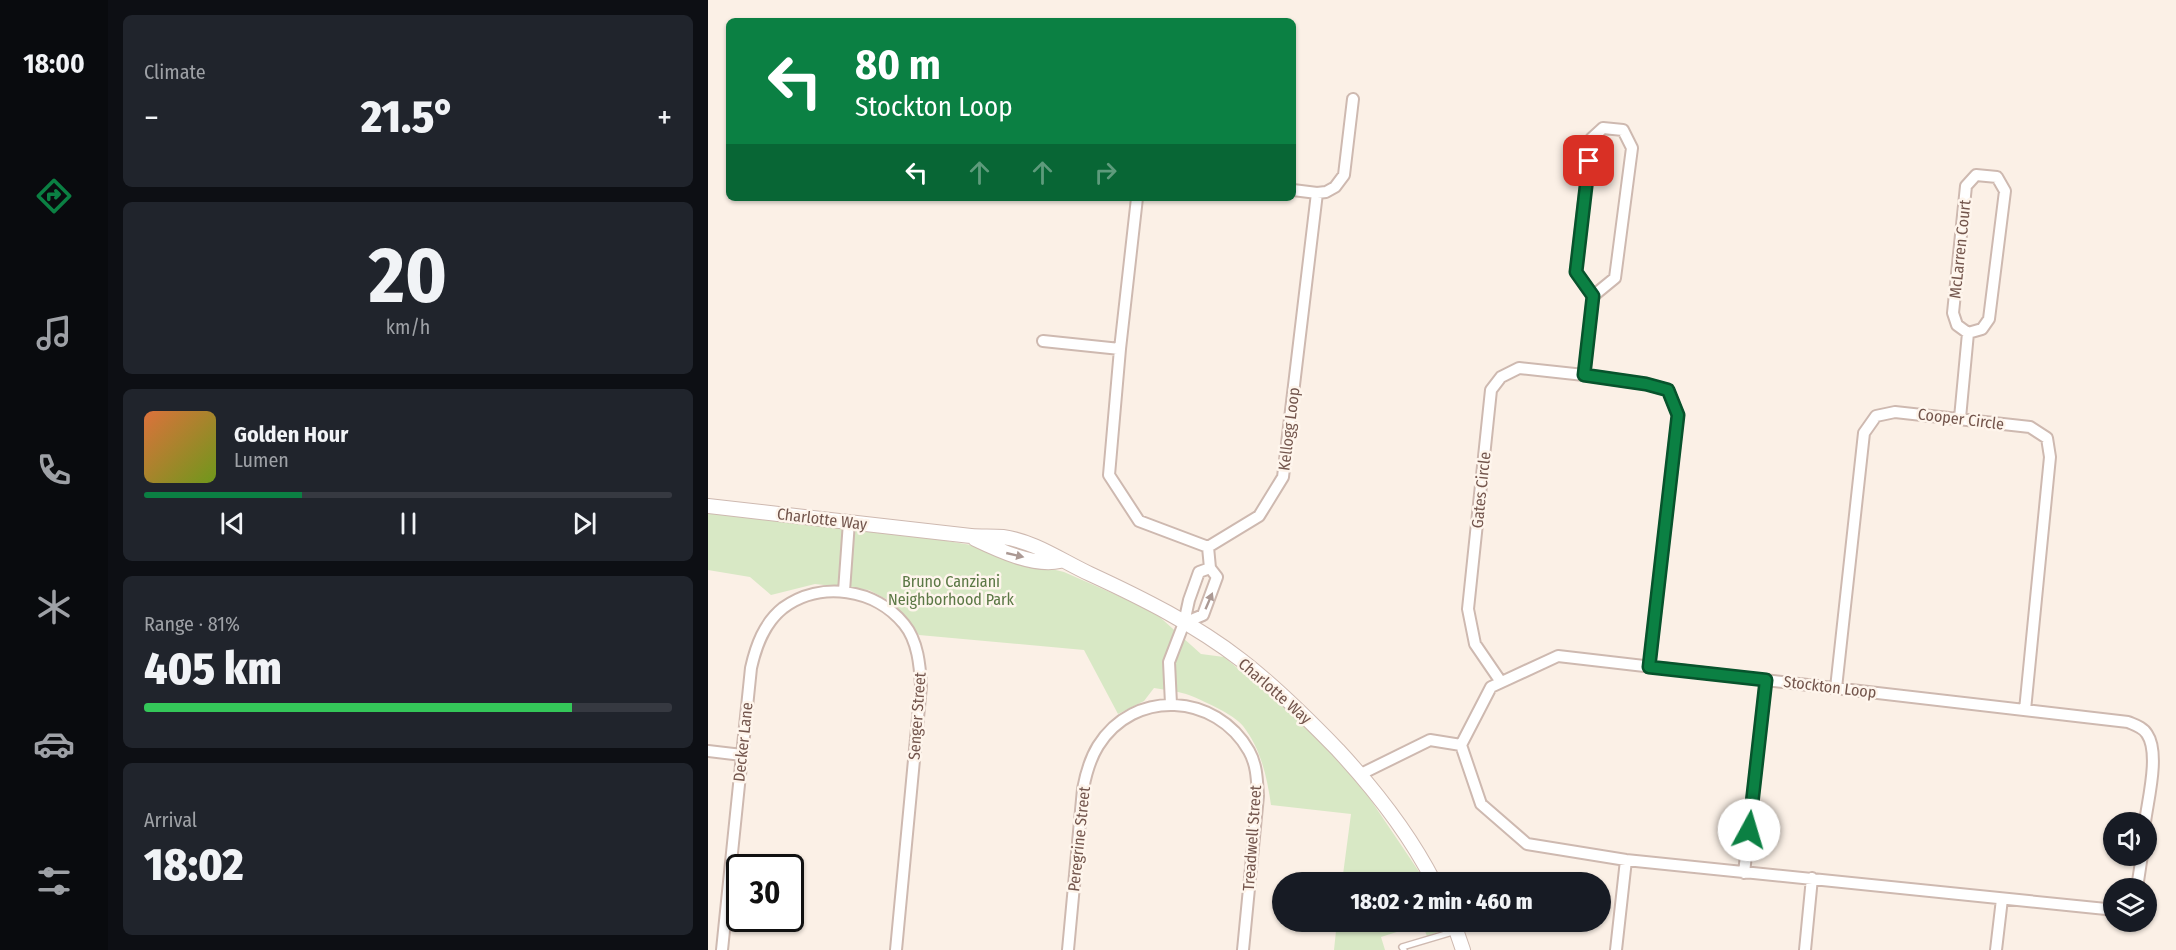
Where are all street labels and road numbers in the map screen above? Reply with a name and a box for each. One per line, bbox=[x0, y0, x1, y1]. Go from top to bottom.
street label: McLarren Court bbox=[1945, 198, 1975, 299]
street label: Kellogg Loop bbox=[1274, 386, 1304, 472]
street label: Cooper Circle bbox=[1917, 404, 2005, 434]
street label: Gates Circle bbox=[1468, 451, 1494, 529]
street label: Charlotte Way bbox=[776, 504, 869, 534]
street label: Charlotte Way bbox=[1235, 654, 1316, 728]
street label: Senger Street bbox=[904, 671, 930, 761]
street label: Stockton Loop bbox=[1783, 672, 1877, 702]
street label: Decker Lane bbox=[729, 701, 757, 783]
street label: Treadwell Street bbox=[1239, 784, 1265, 892]
street label: Peregrine Street bbox=[1064, 785, 1094, 892]

